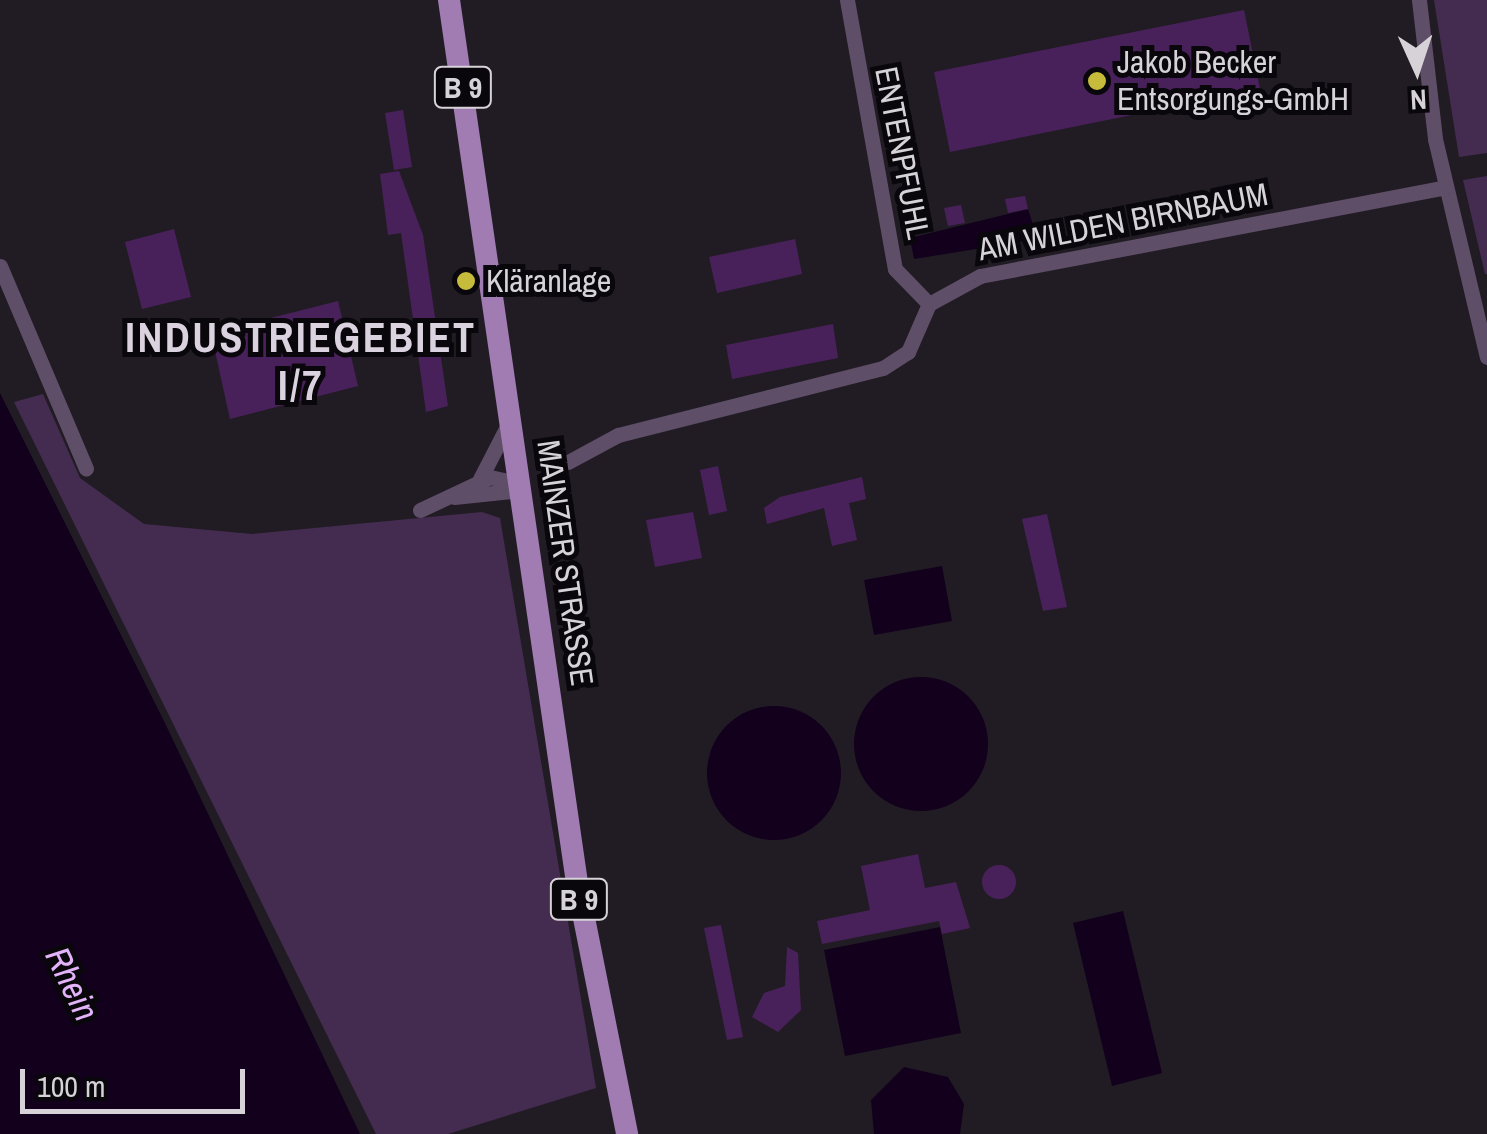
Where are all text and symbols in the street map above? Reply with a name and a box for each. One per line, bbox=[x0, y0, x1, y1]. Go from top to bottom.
north arrow bbox=[1367, 20, 1467, 120]
place label: Jakob Becker Entsorgungs-GmbH bbox=[1117, 44, 1349, 119]
road number: B 9 bbox=[433, 62, 493, 112]
street label: ENTENPFUHL bbox=[866, 63, 938, 243]
marker: Jakob Becker Entsorgungs-GmbH bbox=[1086, 70, 1108, 92]
text: N bbox=[1409, 81, 1428, 119]
street label: AM WILDEN BIRNBAUM bbox=[975, 175, 1271, 269]
place label: Kläranlage bbox=[486, 262, 611, 300]
marker: Kläranlage bbox=[455, 270, 477, 292]
district label: INDUSTRIEGEBIET I/7 bbox=[125, 312, 477, 411]
street label: MAINZER STRASSE bbox=[529, 438, 601, 688]
road number: B 9 bbox=[549, 874, 609, 924]
water label: Rhein bbox=[36, 940, 108, 1028]
scale bar bbox=[25, 1049, 250, 1111]
text: 100 m bbox=[37, 1066, 105, 1106]

